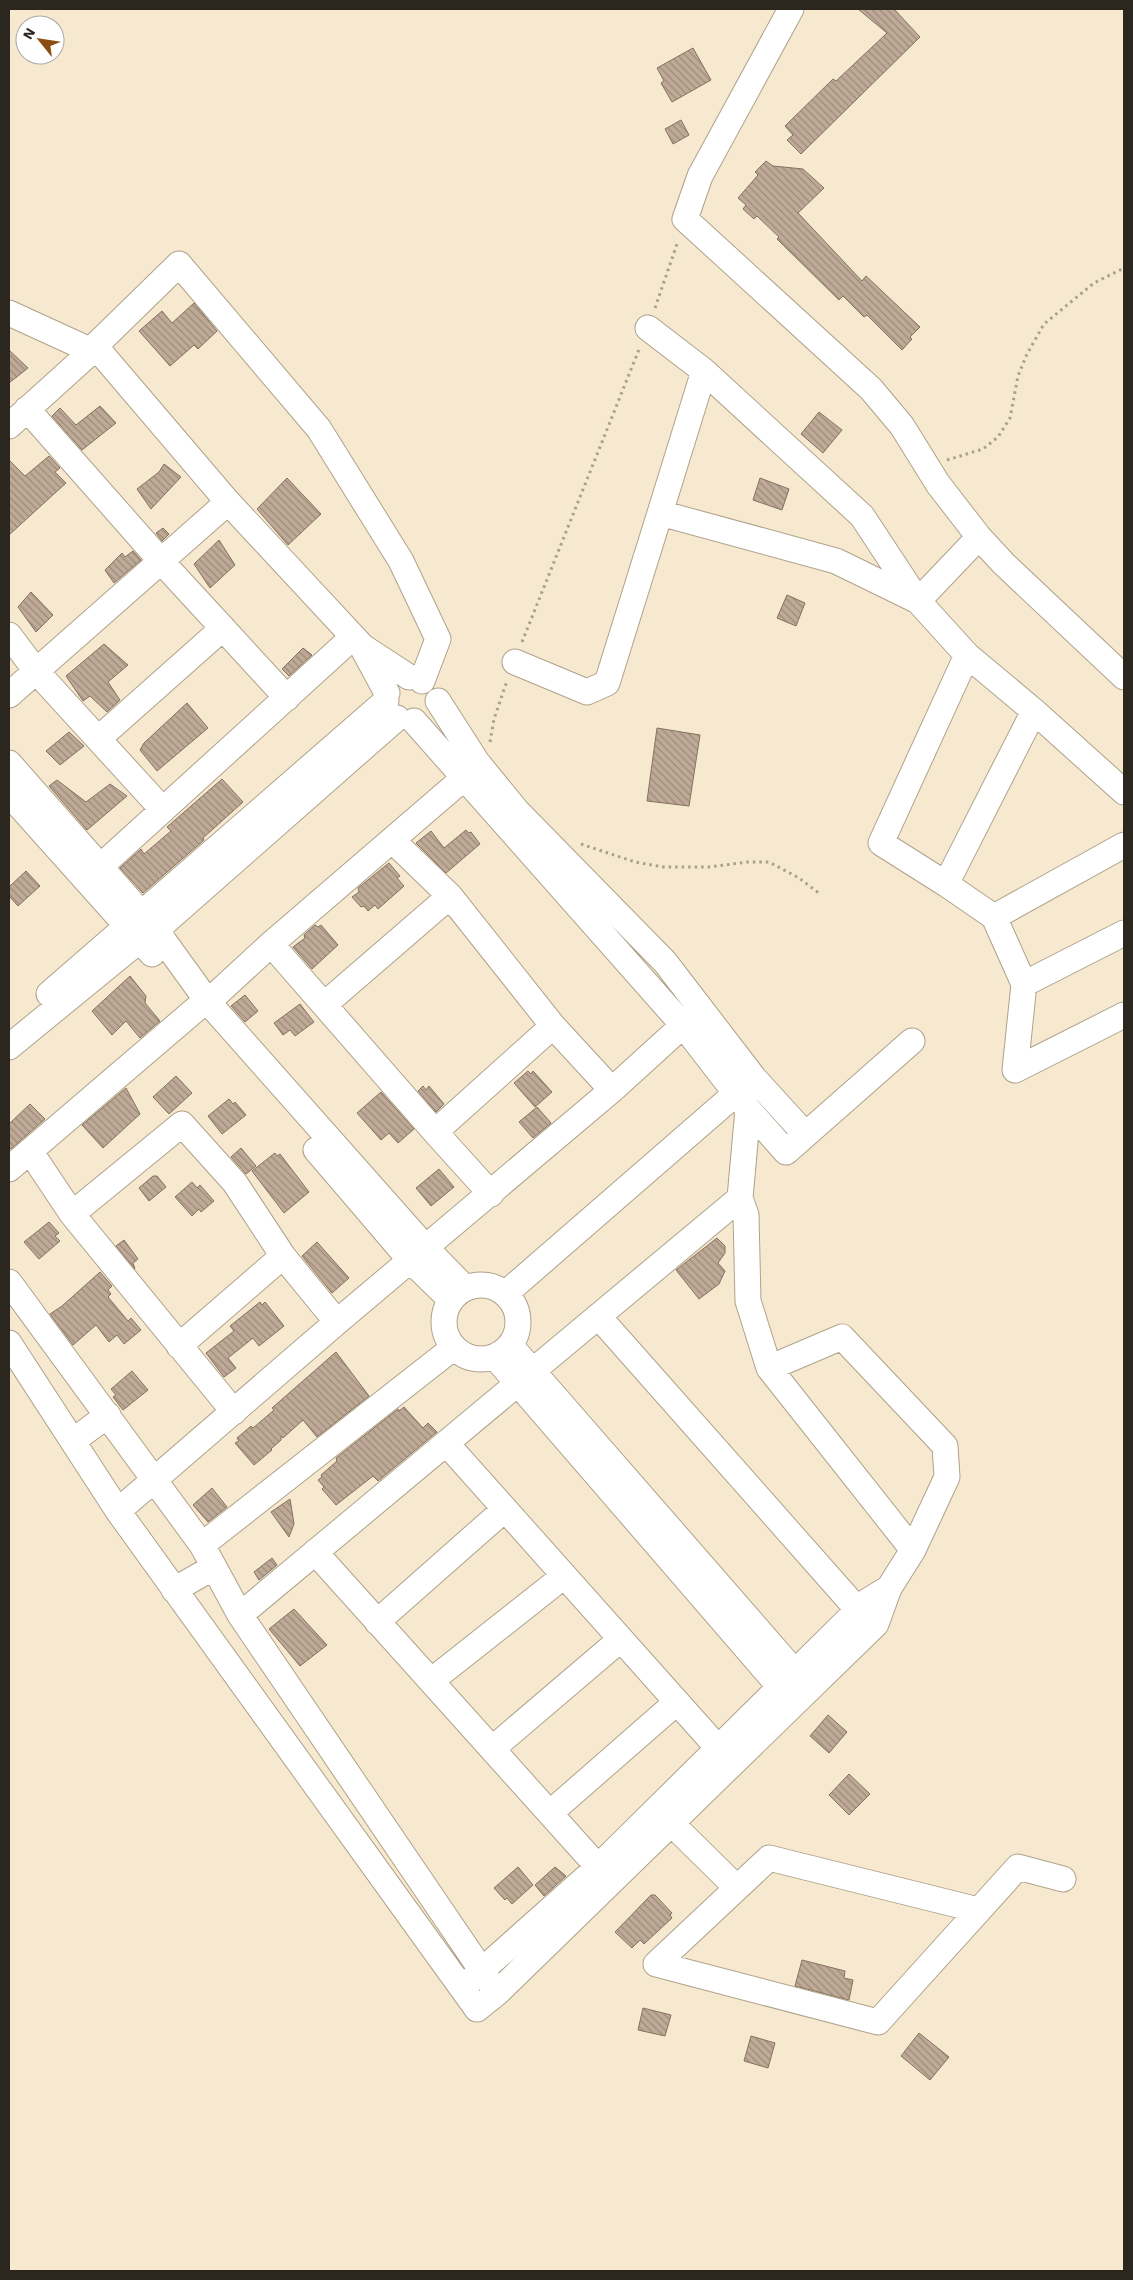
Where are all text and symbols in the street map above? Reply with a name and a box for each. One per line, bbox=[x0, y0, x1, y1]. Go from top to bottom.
north arrow bbox=[15, 15, 65, 65]
text: N bbox=[19, 25, 38, 42]

